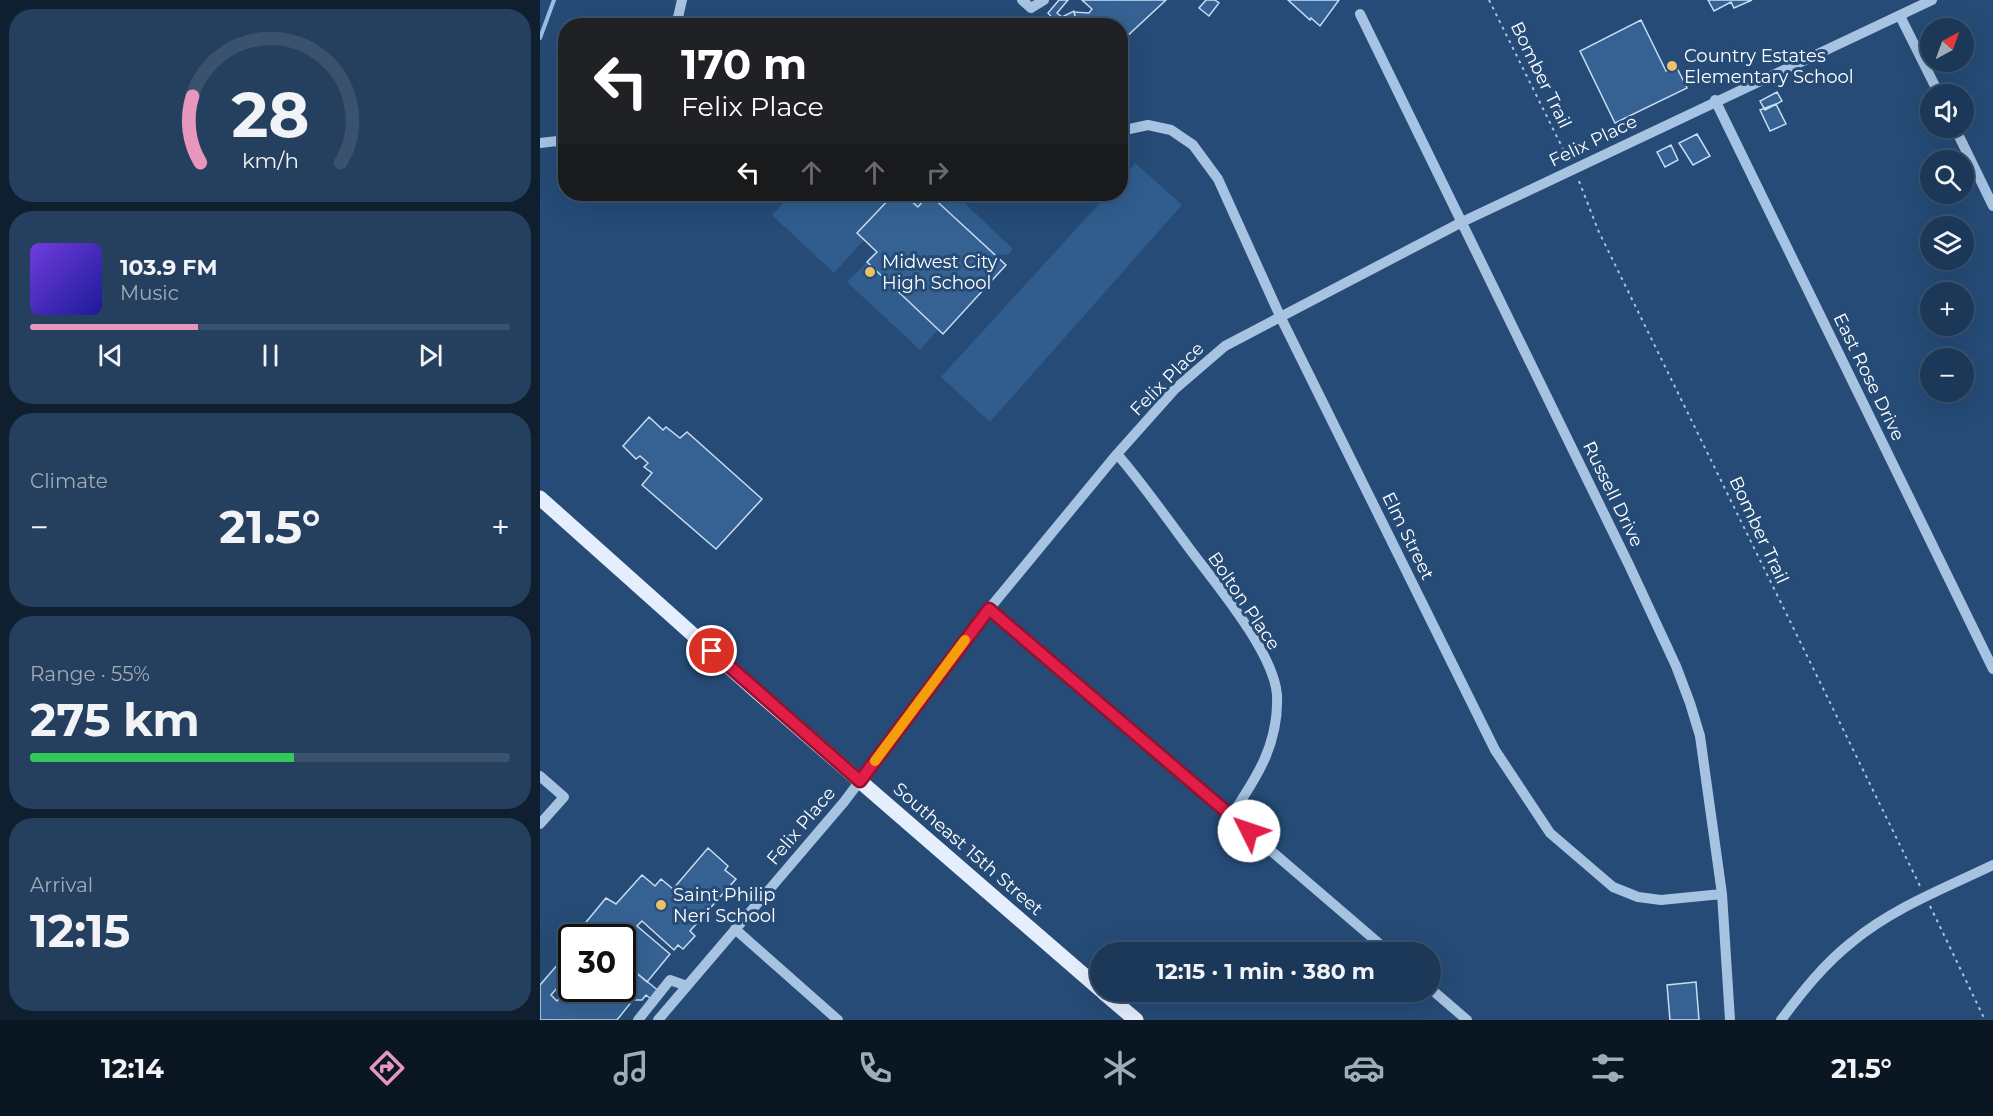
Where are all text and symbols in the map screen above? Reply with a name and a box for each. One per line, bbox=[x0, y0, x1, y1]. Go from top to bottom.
street label: Bomber Trail bbox=[1506, 18, 1576, 132]
north arrow bbox=[1920, 18, 1974, 72]
map controls bbox=[1920, 18, 1974, 402]
text: 170 m bbox=[681, 38, 807, 90]
icon: left bbox=[582, 42, 660, 120]
place label: Country Estates Elementary School bbox=[1684, 45, 1854, 88]
marker: Country Estates Elementary School bbox=[1665, 59, 1679, 73]
text: 28 bbox=[231, 77, 309, 153]
button: sound bbox=[1920, 84, 1974, 138]
text: Felix Place bbox=[681, 90, 824, 123]
street label: Felix Place bbox=[1545, 110, 1641, 172]
text: km/h bbox=[241, 147, 299, 173]
button: search bbox=[1920, 150, 1974, 204]
icon: left bbox=[732, 156, 765, 189]
icon: ahead bbox=[795, 156, 828, 189]
icon: ahead bbox=[858, 156, 891, 189]
icon: right bbox=[921, 156, 954, 189]
button: layers bbox=[1920, 216, 1974, 270]
place label: Midwest City High School bbox=[882, 251, 998, 294]
text: 103.9 FM bbox=[120, 254, 217, 281]
marker: Midwest City High School bbox=[863, 265, 877, 279]
text: Music bbox=[120, 281, 179, 305]
button: + bbox=[1920, 282, 1974, 336]
street label: East Rose Drive bbox=[1829, 310, 1909, 444]
street label: Felix Place bbox=[1126, 337, 1209, 420]
icon: previous bbox=[94, 339, 127, 372]
icon: pause bbox=[254, 339, 287, 372]
icon: next bbox=[414, 339, 447, 372]
button: − bbox=[1920, 348, 1974, 402]
street label: Russell Drive bbox=[1578, 437, 1648, 551]
text: Climate bbox=[30, 469, 108, 493]
street label: Bomber Trail bbox=[1725, 473, 1793, 587]
street label: Elm Street bbox=[1377, 488, 1439, 584]
text: 21.5° bbox=[219, 499, 321, 554]
text: − bbox=[30, 507, 49, 547]
text: + bbox=[491, 507, 510, 547]
street label: Bolton Place bbox=[1203, 548, 1285, 654]
pin bbox=[686, 625, 737, 676]
icon: arrive bbox=[695, 634, 728, 667]
text: Range · 55% bbox=[30, 662, 150, 686]
text: 275 km bbox=[30, 692, 200, 747]
street label: Southeast 15th Street bbox=[889, 778, 1047, 920]
street label: Felix Place bbox=[762, 782, 840, 870]
position arrow bbox=[1217, 799, 1281, 863]
text: Arrival bbox=[30, 873, 93, 897]
place label: Saint Philip Neri School bbox=[673, 884, 776, 927]
marker: Saint Philip Neri School bbox=[654, 898, 668, 912]
text: 12:15 bbox=[30, 903, 130, 958]
speed limit sign: 30 bbox=[558, 924, 636, 1002]
text: 12:15 · 1 min · 380 m bbox=[1156, 958, 1375, 985]
icon: directions bbox=[366, 1047, 408, 1089]
icon: music bbox=[610, 1047, 652, 1089]
icon: phone bbox=[854, 1047, 896, 1089]
icon: climate bbox=[1099, 1047, 1141, 1089]
icon: car bbox=[1343, 1047, 1385, 1089]
icon: filters bbox=[1587, 1047, 1629, 1089]
text: 12:14 bbox=[101, 1052, 164, 1085]
text: 21.5° bbox=[1831, 1052, 1892, 1085]

